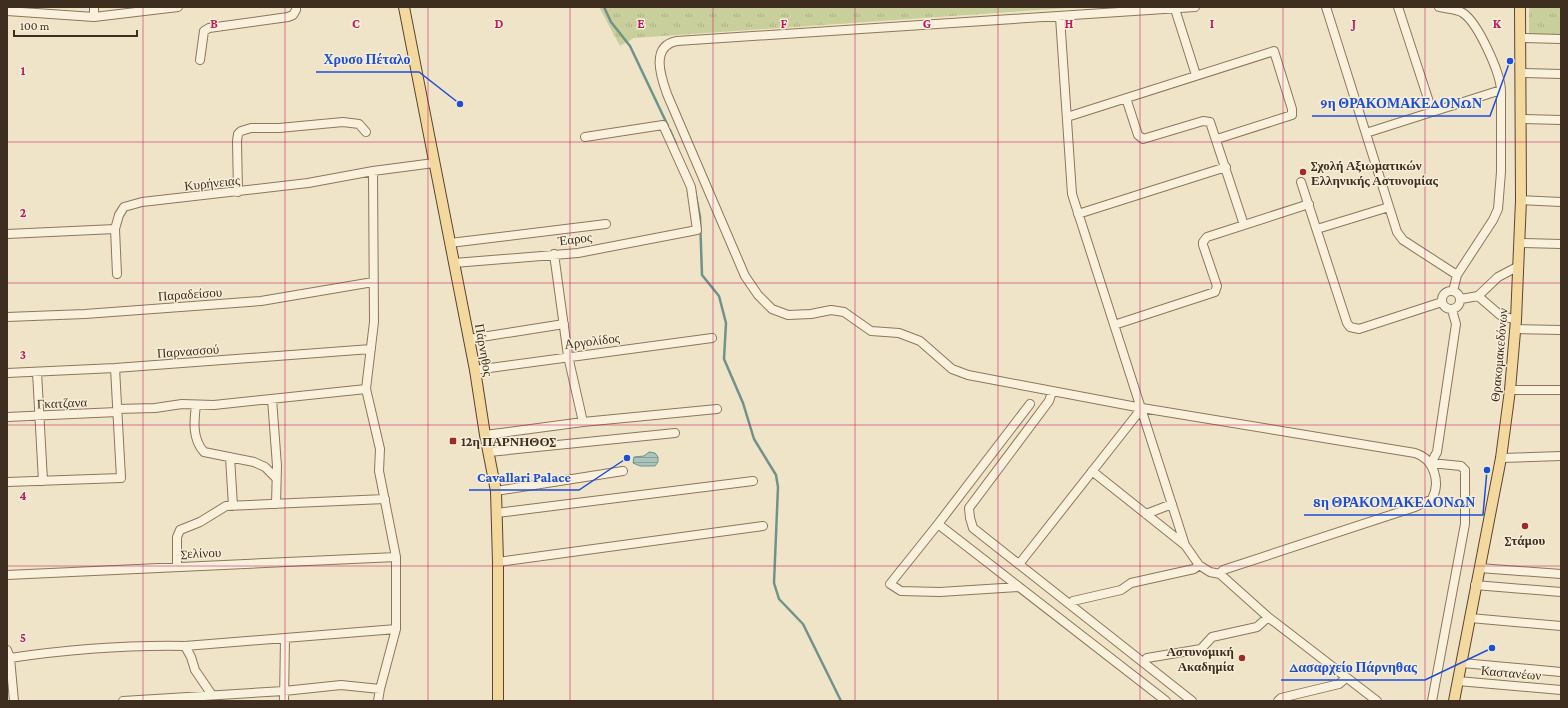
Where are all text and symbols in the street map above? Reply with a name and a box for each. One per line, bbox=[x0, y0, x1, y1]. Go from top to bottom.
scale bar bbox=[14, 12, 137, 38]
text: B bbox=[210, 16, 218, 31]
text: C bbox=[352, 16, 360, 31]
text: D bbox=[495, 16, 504, 31]
text: E bbox=[637, 16, 645, 31]
text: F bbox=[781, 16, 788, 31]
text: G bbox=[923, 16, 931, 31]
text: H bbox=[1065, 16, 1074, 31]
text: I bbox=[1210, 16, 1214, 31]
text: J bbox=[1350, 16, 1356, 31]
text: K bbox=[1493, 16, 1502, 31]
text: 100 m bbox=[20, 19, 50, 33]
callout: Χρυσο Πέταλο bbox=[316, 46, 419, 72]
text: Χρυσο Πέταλο bbox=[323, 51, 411, 67]
text: 1 bbox=[21, 63, 26, 78]
callout: 9η ΘΡΑΚΟΜΑΚΕΔΟΝΩΝ bbox=[1312, 90, 1490, 116]
text: 9η ΘΡΑΚΟΜΑΚΕΔΟΝΩΝ bbox=[1320, 95, 1482, 111]
place label: Σχολή Αξιωματικών Ελληνικής Αστυνομίας bbox=[1311, 158, 1438, 188]
marker: Σχολή Αξιωματικών Ελληνικής Αστυνομίας bbox=[1298, 167, 1308, 177]
street label: Κυρήνειας bbox=[183, 173, 241, 193]
text: 2 bbox=[20, 205, 27, 220]
street label: Έαρος bbox=[556, 229, 594, 249]
street label: Παραδείσου bbox=[157, 284, 223, 304]
street label: Θρακομακεδόνων bbox=[1487, 307, 1511, 403]
street label: Πάρνηθος bbox=[472, 322, 496, 378]
street label: Αργολίδος bbox=[563, 330, 621, 352]
street label: Παρνασσού bbox=[156, 341, 220, 361]
text: 3 bbox=[20, 347, 26, 362]
street label: Γκατζανα bbox=[37, 395, 88, 411]
place label: 12η ΠΑΡΝΗΘΟΣ bbox=[461, 434, 557, 449]
marker: 12η ΠΑΡΝΗΘΟΣ bbox=[448, 436, 458, 446]
callout: Cavallari Palace bbox=[469, 464, 579, 490]
text: Cavallari Palace bbox=[477, 469, 571, 485]
text: 4 bbox=[19, 488, 27, 503]
callout: 8η ΘΡΑΚΟΜΑΚΕΔΟΝΩΝ bbox=[1304, 489, 1483, 515]
text: 8η ΘΡΑΚΟΜΑΚΕΔΟΝΩΝ bbox=[1313, 494, 1475, 510]
marker: Στάμου bbox=[1520, 521, 1530, 531]
place label: Στάμου bbox=[1505, 533, 1545, 548]
street label: Σελίνου bbox=[181, 545, 221, 561]
text: 5 bbox=[20, 630, 26, 645]
place label: Αστυνομική Ακαδημία bbox=[1166, 644, 1235, 674]
marker: Αστυνομική Ακαδημία bbox=[1237, 653, 1247, 663]
callout: Δασαρχείο Πάρνηθας bbox=[1281, 654, 1425, 680]
text: Δασαρχείο Πάρνηθας bbox=[1289, 659, 1418, 675]
street label: Καστανέων bbox=[1480, 663, 1542, 683]

